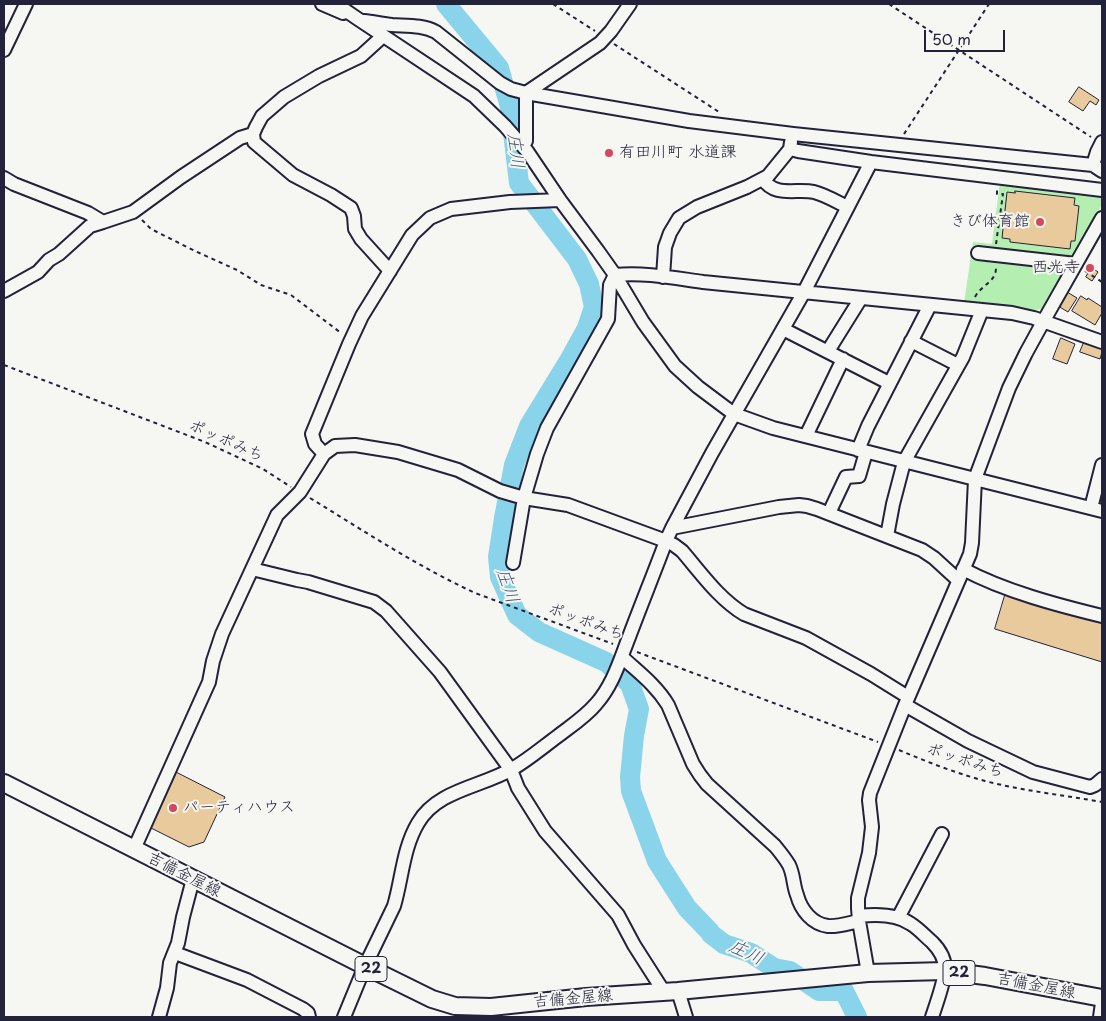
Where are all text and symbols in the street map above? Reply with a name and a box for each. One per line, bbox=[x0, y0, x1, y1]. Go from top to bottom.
scale bar bbox=[926, 20, 1007, 52]
text: 50 m bbox=[932, 27, 971, 50]
water label: 庄川 bbox=[502, 132, 528, 170]
place label: 有田川町 水道課 bbox=[619, 143, 736, 163]
marker: 有田川町 水道課 bbox=[603, 147, 615, 159]
place label: きび体育館 bbox=[950, 212, 1030, 232]
marker: きび体育館 bbox=[1034, 216, 1046, 228]
place label: 西光寺 bbox=[1032, 258, 1080, 278]
marker: 西光寺 bbox=[1084, 262, 1096, 274]
street label: ポッポみち bbox=[186, 416, 266, 466]
water label: 庄川 bbox=[491, 565, 523, 607]
street label: ポッポみち bbox=[545, 599, 627, 645]
street label: ポッポみち bbox=[924, 740, 1006, 782]
place label: パーティハウス bbox=[183, 798, 295, 818]
marker: パーティハウス bbox=[167, 802, 179, 814]
street label: 吉備金屋線 bbox=[144, 848, 224, 902]
water label: 庄川 bbox=[725, 936, 767, 970]
road number: 22 bbox=[355, 956, 387, 982]
road number: 22 bbox=[943, 960, 975, 986]
street label: 吉備金屋線 bbox=[995, 969, 1077, 1003]
street label: 吉備金屋線 bbox=[532, 986, 614, 1012]

